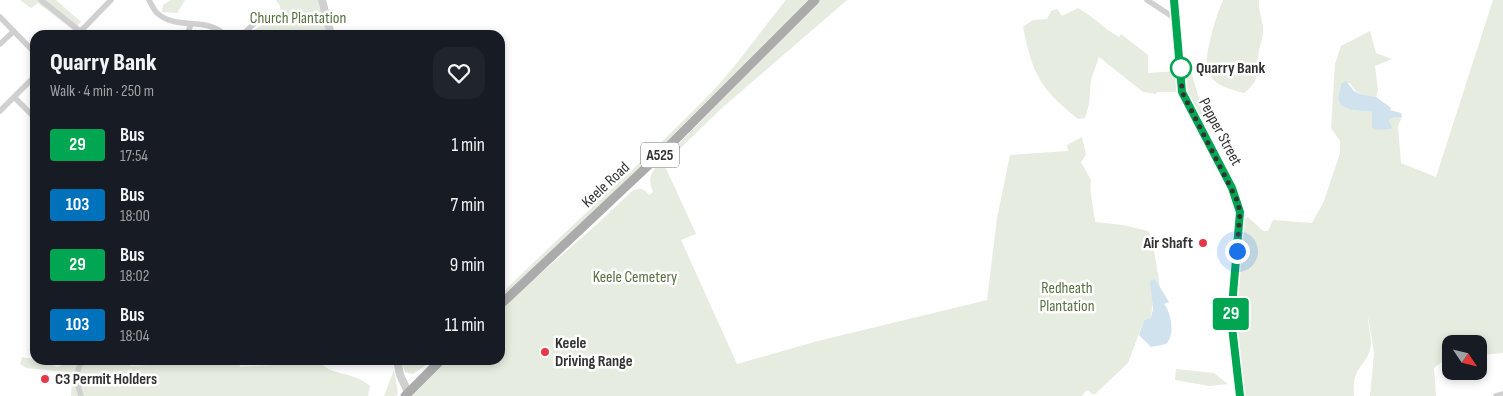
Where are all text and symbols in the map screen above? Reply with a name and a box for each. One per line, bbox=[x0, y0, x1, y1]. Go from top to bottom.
park label: Church Plantation bbox=[250, 9, 346, 28]
button: heart bbox=[433, 47, 485, 99]
text: Quarry Bank bbox=[50, 48, 157, 77]
marker: Quarry Bank bbox=[1170, 57, 1192, 79]
place label: Quarry Bank bbox=[1196, 59, 1265, 78]
text: Walk · 4 min · 250 m bbox=[50, 82, 154, 101]
street label: Pepper Street bbox=[1194, 95, 1246, 169]
text: Bus bbox=[120, 124, 145, 147]
text: 29 bbox=[69, 134, 86, 155]
text: 1 min bbox=[451, 134, 485, 157]
road number: A525 bbox=[641, 142, 679, 168]
text: 17:54 bbox=[120, 147, 148, 166]
street label: Keele Road bbox=[578, 158, 634, 212]
text: Bus bbox=[120, 184, 145, 207]
text: 103 bbox=[66, 194, 89, 215]
text: 7 min bbox=[451, 194, 485, 217]
text: 18:00 bbox=[120, 207, 150, 226]
place label: Air Shaft bbox=[1142, 234, 1193, 253]
marker: Air Shaft bbox=[1197, 237, 1209, 249]
your location bbox=[1225, 239, 1250, 264]
text: Bus bbox=[120, 244, 145, 267]
text: 29 bbox=[69, 254, 86, 275]
text: 9 min bbox=[450, 254, 485, 277]
text: 18:02 bbox=[120, 267, 149, 286]
park label: Keele Cemetery bbox=[593, 268, 677, 287]
park label: Redheath Plantation bbox=[1039, 279, 1095, 316]
line badge: 29 bbox=[1208, 298, 1254, 330]
text: 29 bbox=[1223, 303, 1239, 324]
text: Bus bbox=[120, 304, 145, 327]
text: 103 bbox=[66, 314, 89, 335]
text: 11 min bbox=[445, 314, 485, 337]
text: 18:04 bbox=[120, 327, 149, 346]
place label: Keele Driving Range bbox=[555, 334, 633, 371]
north arrow bbox=[1442, 335, 1488, 380]
map controls bbox=[1442, 335, 1487, 380]
marker: Keele Driving Range bbox=[539, 346, 551, 358]
place label: C3 Permit Holders bbox=[55, 370, 157, 389]
marker: C3 Permit Holders bbox=[39, 373, 51, 385]

